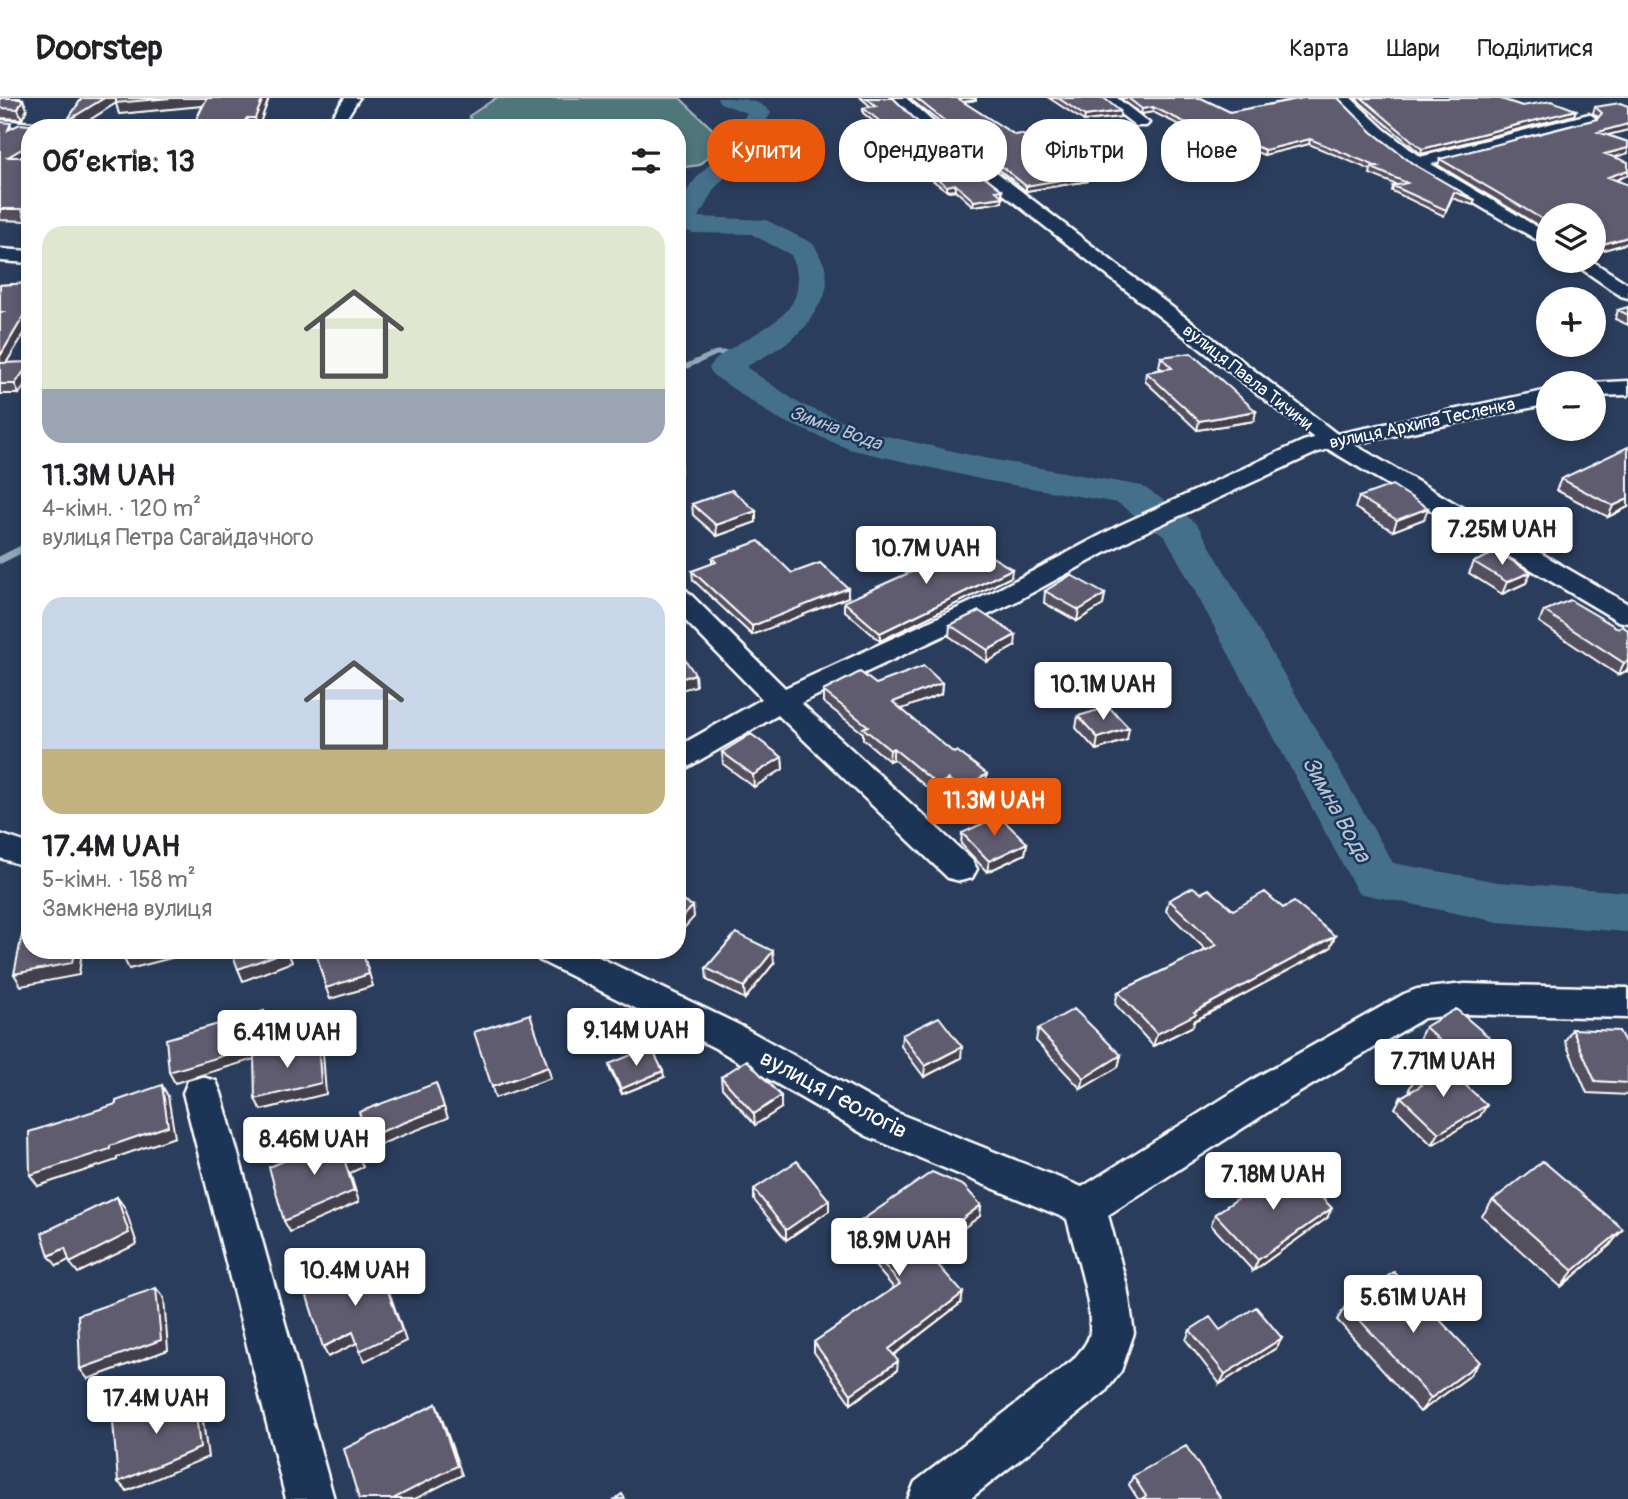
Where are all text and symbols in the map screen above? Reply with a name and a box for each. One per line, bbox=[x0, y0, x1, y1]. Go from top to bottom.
text: Doorstep bbox=[35, 28, 163, 69]
text: Карта bbox=[1289, 34, 1349, 63]
text: Шари bbox=[1387, 34, 1440, 63]
text: Поділитися bbox=[1478, 34, 1593, 63]
chip: Купити bbox=[707, 119, 825, 182]
chip: Орендувати bbox=[839, 119, 1007, 182]
chip: Фільтри bbox=[1021, 119, 1147, 182]
chip: Нове bbox=[1161, 119, 1261, 182]
icon: filters bbox=[627, 142, 665, 180]
text: Об’єктів: 13 bbox=[42, 143, 195, 180]
map controls bbox=[1536, 203, 1606, 441]
button: layers bbox=[1536, 203, 1606, 273]
icon: home bbox=[291, 271, 417, 397]
button: + bbox=[1536, 287, 1606, 357]
street label: вулиця Павла Тичини bbox=[1178, 319, 1318, 436]
button: − bbox=[1536, 371, 1606, 441]
street label: вулиця Архипа Тесленка bbox=[1327, 393, 1517, 454]
water label: Зимна Вода bbox=[786, 400, 886, 456]
text: 11.3M UAH bbox=[42, 457, 175, 494]
text: 4-кімн. · 120 m² bbox=[42, 494, 201, 523]
pin: 7.25M UAH bbox=[1422, 508, 1582, 567]
text: 7.25M UAH bbox=[1448, 515, 1556, 544]
text: вулиця Петра Сагайдачного bbox=[42, 523, 314, 552]
pin: 10.7M UAH bbox=[846, 526, 1006, 586]
text: 10.7M UAH bbox=[872, 534, 980, 563]
icon: home bbox=[291, 642, 417, 768]
pin: 10.1M UAH bbox=[1023, 662, 1183, 722]
text: 10.1M UAH bbox=[1051, 670, 1156, 699]
water label: Зимна Вода bbox=[1296, 751, 1378, 868]
pin: 11.3M UAH bbox=[914, 778, 1074, 838]
text: 11.3M UAH bbox=[943, 786, 1045, 815]
text: 17.4M UAH bbox=[42, 828, 180, 865]
text: 5-кімн. · 158 m² bbox=[42, 865, 196, 894]
text: Замкнена вулиця bbox=[42, 894, 212, 923]
pin: 9.14M UAH bbox=[556, 1009, 716, 1068]
pin: 6.41M UAH bbox=[207, 1010, 367, 1070]
text: 9.14M UAH bbox=[583, 1016, 689, 1045]
text: 6.41M UAH bbox=[233, 1018, 341, 1047]
pin: 7.71M UAH bbox=[1363, 1040, 1523, 1099]
street label: вулиця Геологів bbox=[755, 1043, 912, 1145]
text: 7.71M UAH bbox=[1391, 1047, 1495, 1076]
pin: 8.46M UAH bbox=[234, 1118, 394, 1177]
text: 8.46M UAH bbox=[259, 1125, 369, 1154]
pin: 7.18M UAH bbox=[1193, 1152, 1353, 1212]
text: 7.18M UAH bbox=[1221, 1160, 1325, 1189]
pin: 18.9M UAH bbox=[819, 1218, 979, 1278]
text: 18.9M UAH bbox=[847, 1226, 951, 1255]
pin: 10.4M UAH bbox=[275, 1248, 435, 1308]
text: 10.4M UAH bbox=[300, 1256, 410, 1285]
pin: 5.61M UAH bbox=[1333, 1276, 1493, 1335]
text: 5.61M UAH bbox=[1360, 1283, 1466, 1312]
pin: 17.4M UAH bbox=[76, 1376, 236, 1436]
text: 17.4M UAH bbox=[103, 1384, 209, 1413]

